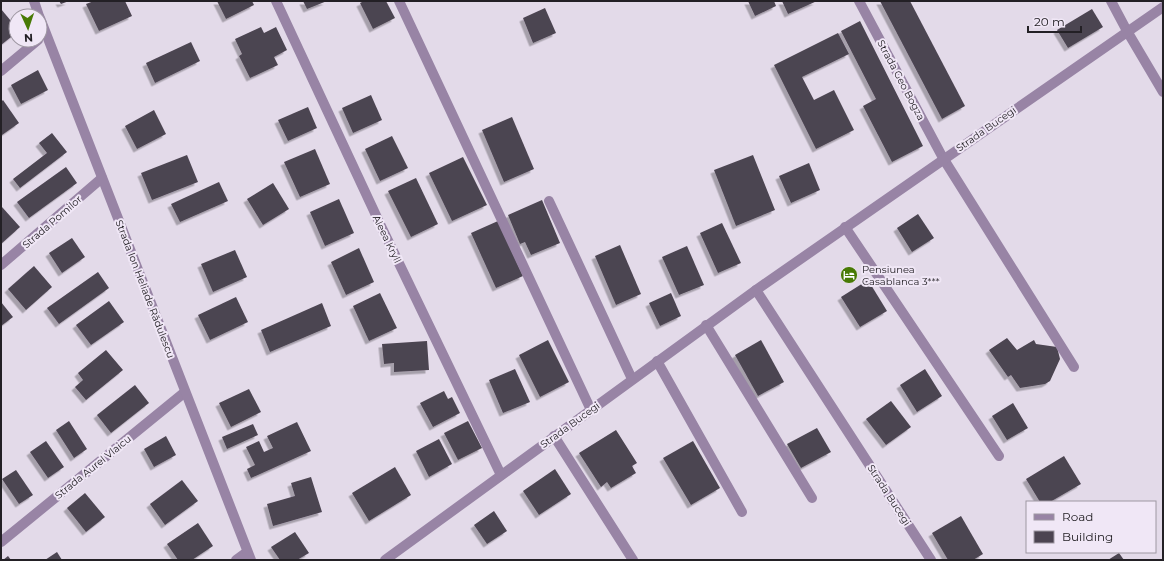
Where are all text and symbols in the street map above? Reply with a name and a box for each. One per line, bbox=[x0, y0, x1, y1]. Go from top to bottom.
north arrow bbox=[8, 8, 48, 48]
scale bar bbox=[1028, 8, 1081, 34]
text: 20 m bbox=[1034, 14, 1065, 29]
text: N bbox=[24, 31, 33, 45]
street label: Strada Geo Bogza bbox=[874, 38, 928, 122]
street label: Strada Bucegi bbox=[953, 103, 1019, 155]
street label: Strada Pomilor bbox=[20, 193, 84, 251]
street label: Aleea Kryll bbox=[370, 213, 404, 265]
street label: Strada Ion Heliade Rădulescu bbox=[113, 218, 177, 360]
place label: Pensiunea Casablanca 3*** bbox=[862, 263, 940, 288]
hotel icon: Pensiunea Casablanca 3*** bbox=[839, 265, 859, 285]
street label: Strada Bucegi bbox=[538, 399, 602, 451]
street label: Strada Aurel Vlaicu bbox=[52, 432, 134, 502]
street label: Strada Bucegi bbox=[864, 462, 914, 528]
legend bbox=[1026, 501, 1156, 553]
text: Road bbox=[1062, 509, 1093, 524]
text: Building bbox=[1062, 529, 1113, 544]

